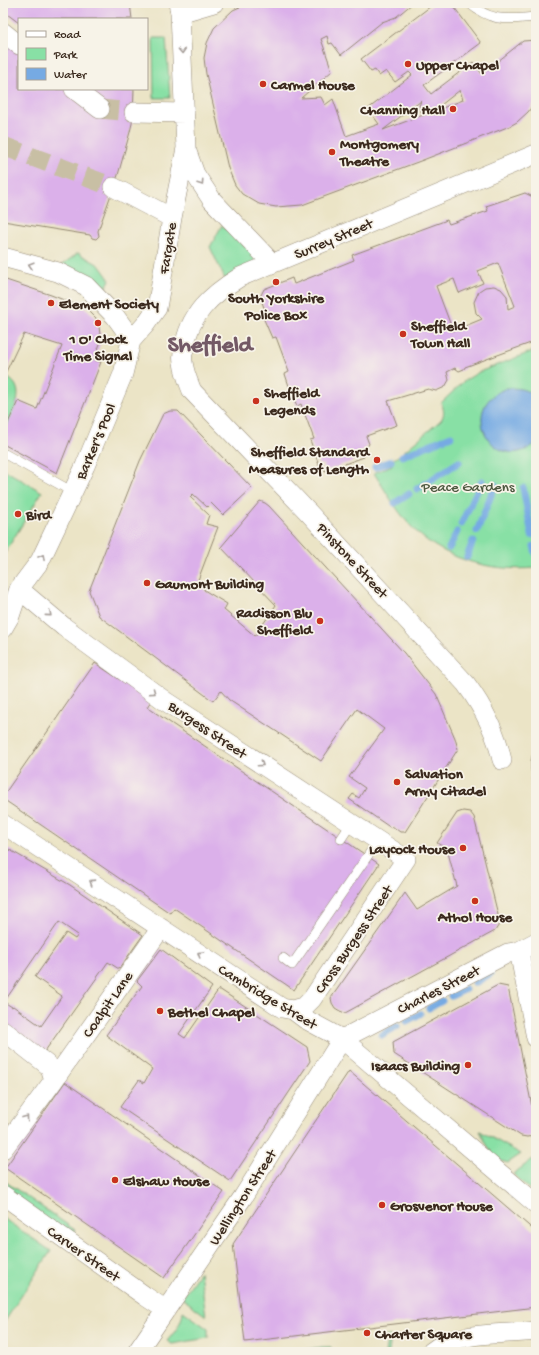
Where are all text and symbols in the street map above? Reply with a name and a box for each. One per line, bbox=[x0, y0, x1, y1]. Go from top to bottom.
legend bbox=[18, 18, 148, 90]
text: Road bbox=[54, 29, 81, 43]
one-way arrow bbox=[177, 48, 186, 54]
text: Park bbox=[53, 49, 79, 63]
place label: Upper Chapel bbox=[416, 57, 500, 75]
marker: Upper Chapel bbox=[403, 59, 413, 69]
text: Water bbox=[54, 69, 88, 83]
place label: Carmel House bbox=[270, 77, 356, 95]
marker: Carmel House bbox=[258, 79, 268, 89]
place label: Channing Hall bbox=[359, 102, 446, 120]
marker: Channing Hall bbox=[448, 104, 458, 114]
place label: Montgomery Theatre bbox=[339, 136, 419, 171]
marker: Montgomery Theatre bbox=[327, 147, 337, 157]
one-way arrow bbox=[196, 179, 204, 186]
street label: Surrey Street bbox=[292, 215, 377, 264]
street label: Fargate bbox=[156, 221, 182, 276]
one-way arrow bbox=[27, 261, 34, 270]
marker: South Yorkshire Police Box bbox=[271, 277, 281, 287]
place label: South Yorkshire Police Box bbox=[228, 290, 325, 325]
place label: Element Society bbox=[59, 296, 160, 314]
marker: Element Society bbox=[46, 298, 56, 308]
marker: 1 O' Clock Time Signal bbox=[93, 318, 103, 328]
place label: Sheffield Town Hall bbox=[410, 318, 471, 353]
marker: Sheffield Town Hall bbox=[398, 329, 408, 339]
place label: 1 O' Clock Time Signal bbox=[63, 331, 133, 366]
district label: Sheffield bbox=[168, 333, 255, 360]
place label: Sheffield Legends bbox=[264, 385, 321, 420]
marker: Sheffield Legends bbox=[251, 396, 261, 406]
street label: Barker's Pool bbox=[72, 401, 121, 484]
place label: Sheffield Standard Measures of Length bbox=[249, 444, 371, 479]
marker: Sheffield Standard Measures of Length bbox=[372, 455, 382, 465]
park label: Peace Gardens bbox=[420, 479, 515, 497]
place label: Bird bbox=[25, 507, 53, 525]
marker: Bird bbox=[13, 509, 23, 519]
street label: Pinstone Street bbox=[311, 519, 392, 604]
one-way arrow bbox=[37, 554, 45, 561]
place label: Gaumont Building bbox=[155, 576, 264, 594]
marker: Gaumont Building bbox=[142, 578, 152, 588]
place label: Radisson Blu Sheffield bbox=[235, 605, 314, 640]
one-way arrow bbox=[44, 609, 51, 616]
marker: Radisson Blu Sheffield bbox=[315, 616, 325, 626]
one-way arrow bbox=[148, 687, 155, 694]
street label: Burgess Street bbox=[163, 697, 251, 765]
one-way arrow bbox=[257, 759, 264, 767]
place label: Salvation Army Citadel bbox=[404, 766, 487, 801]
marker: Salvation Army Citadel bbox=[392, 777, 402, 787]
place label: Laycock House bbox=[369, 841, 456, 859]
marker: Laycock House bbox=[458, 843, 468, 853]
one-way arrow bbox=[89, 880, 96, 887]
street label: Cross Burgess Street bbox=[312, 881, 399, 998]
marker: Athol House bbox=[470, 896, 480, 906]
place label: Athol House bbox=[437, 909, 513, 927]
one-way arrow bbox=[197, 951, 204, 959]
street label: Cambridge Street bbox=[214, 961, 321, 1035]
street label: Charles Street bbox=[395, 961, 485, 1019]
street label: Coalpit Lane bbox=[79, 968, 138, 1042]
place label: Bethel Chapel bbox=[167, 1004, 256, 1022]
marker: Bethel Chapel bbox=[155, 1006, 165, 1016]
place label: Isaacs Building bbox=[371, 1058, 460, 1076]
marker: Isaacs Building bbox=[463, 1060, 473, 1070]
one-way arrow bbox=[21, 1115, 28, 1122]
street label: Wellington Street bbox=[206, 1145, 282, 1249]
place label: Elshaw House bbox=[123, 1173, 211, 1191]
marker: Elshaw House bbox=[110, 1175, 120, 1185]
place label: Grosvenor House bbox=[390, 1198, 494, 1216]
marker: Grosvenor House bbox=[377, 1200, 387, 1210]
street label: Carver Street bbox=[43, 1223, 124, 1287]
place label: Charter Square bbox=[374, 1326, 473, 1344]
marker: Charter Square bbox=[362, 1328, 372, 1338]

